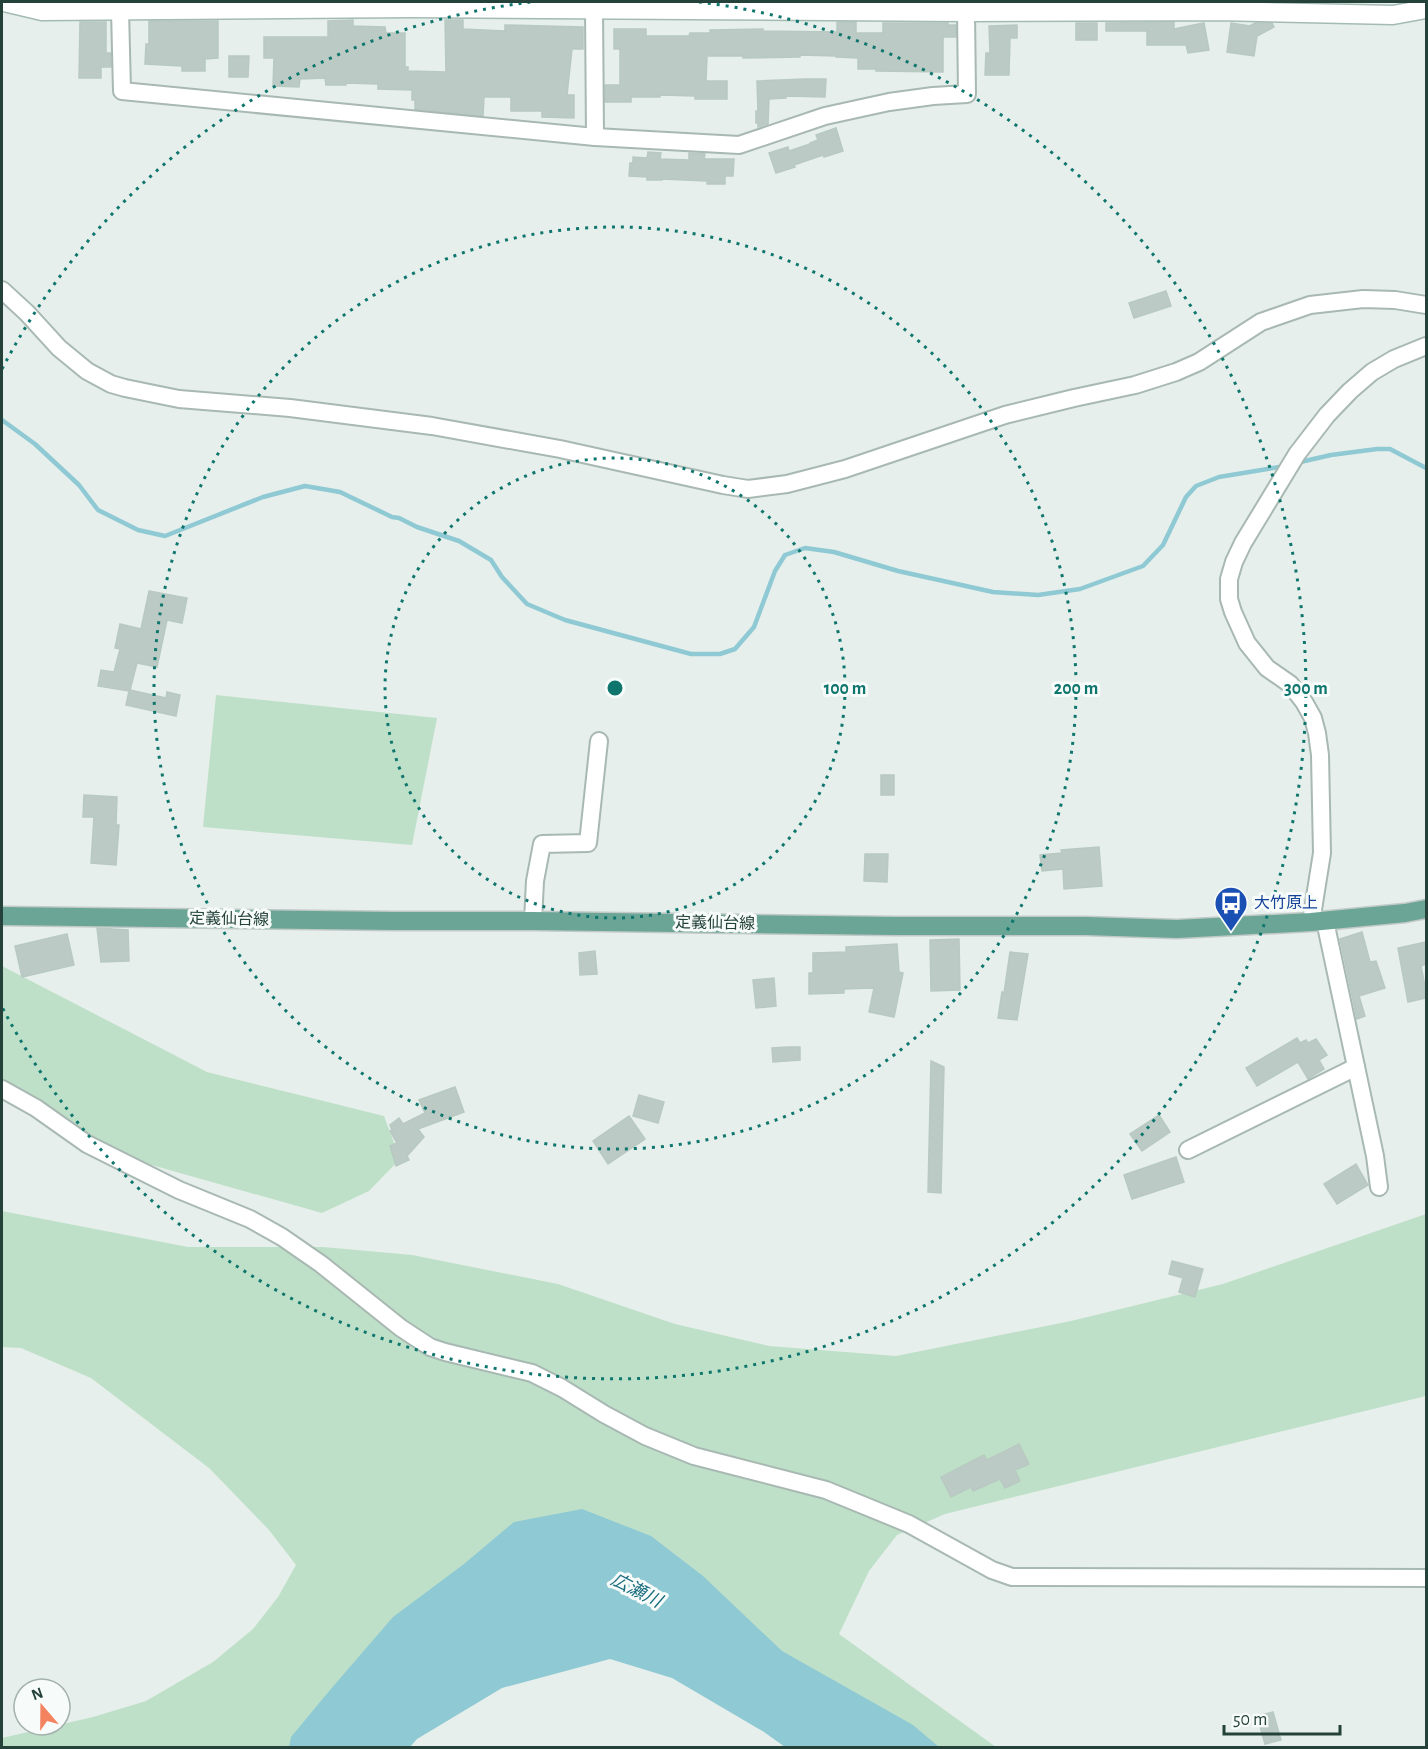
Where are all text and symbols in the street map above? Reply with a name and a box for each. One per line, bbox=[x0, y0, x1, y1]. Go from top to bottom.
centre of rings bbox=[605, 678, 625, 698]
text: 100 m bbox=[824, 680, 866, 698]
text: 200 m bbox=[1054, 680, 1098, 698]
text: 300 m bbox=[1284, 680, 1328, 698]
bus stop icon: 大竹原上 bbox=[1213, 885, 1249, 932]
place label: 大竹原上 bbox=[1254, 894, 1318, 911]
street label: 定義仙台線 bbox=[189, 909, 269, 928]
street label: 定義仙台線 bbox=[675, 913, 755, 932]
water label: 広瀬川 bbox=[608, 1569, 667, 1612]
north arrow bbox=[12, 1677, 72, 1737]
text: N bbox=[29, 1684, 45, 1703]
scale bar bbox=[1224, 1698, 1340, 1736]
text: 50 m bbox=[1233, 1711, 1267, 1729]

